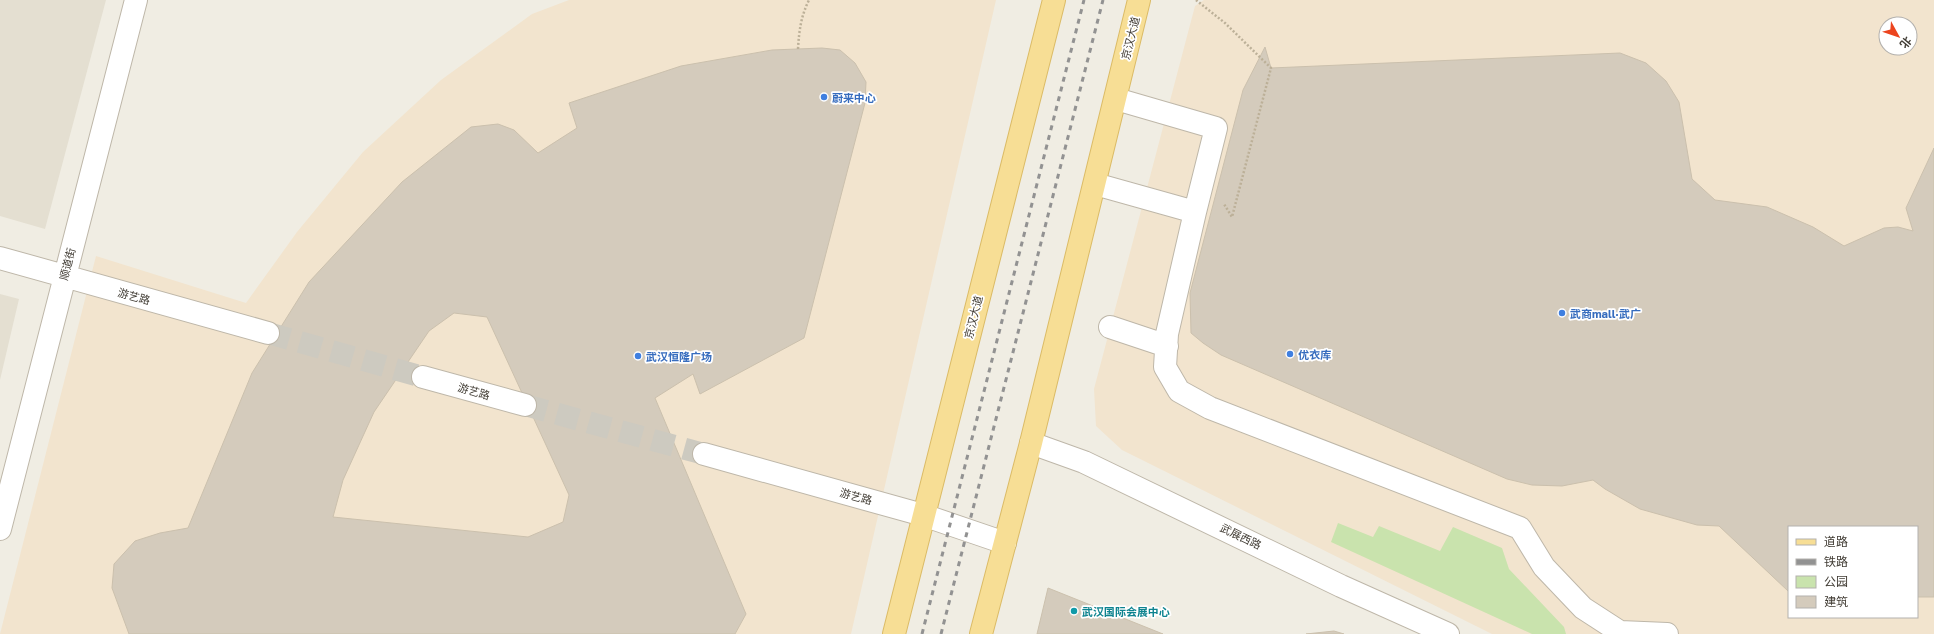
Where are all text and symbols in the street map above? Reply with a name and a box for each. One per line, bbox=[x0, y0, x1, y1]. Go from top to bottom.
street label: 京汉大道 bbox=[1118, 15, 1142, 61]
north arrow bbox=[1878, 16, 1918, 56]
text: 北 bbox=[1898, 34, 1915, 51]
place label: 蔚来中心 bbox=[832, 91, 876, 104]
marker: 蔚来中心 bbox=[819, 92, 829, 102]
street label: 顺道街 bbox=[57, 246, 77, 282]
street label: 游艺路 bbox=[116, 285, 152, 307]
street label: 京汉大道 bbox=[961, 294, 985, 340]
place label: 武商mall·武广 bbox=[1570, 307, 1641, 320]
marker: 武商mall·武广 bbox=[1557, 308, 1567, 318]
place label: 优衣库 bbox=[1298, 348, 1331, 361]
marker: 优衣库 bbox=[1285, 349, 1295, 359]
place label: 武汉恒隆广场 bbox=[646, 350, 712, 363]
marker: 武汉恒隆广场 bbox=[633, 351, 643, 361]
street label: 游艺路 bbox=[456, 380, 492, 402]
street label: 游艺路 bbox=[838, 485, 874, 507]
street label: 武展西路 bbox=[1218, 521, 1264, 551]
legend bbox=[1788, 526, 1918, 618]
text: 道路 bbox=[1824, 534, 1848, 549]
text: 铁路 bbox=[1824, 554, 1848, 569]
text: 公园 bbox=[1824, 574, 1848, 589]
text: 建筑 bbox=[1824, 594, 1848, 609]
place label: 武汉国际会展中心 bbox=[1082, 605, 1170, 618]
marker: 武汉国际会展中心 bbox=[1069, 606, 1079, 616]

